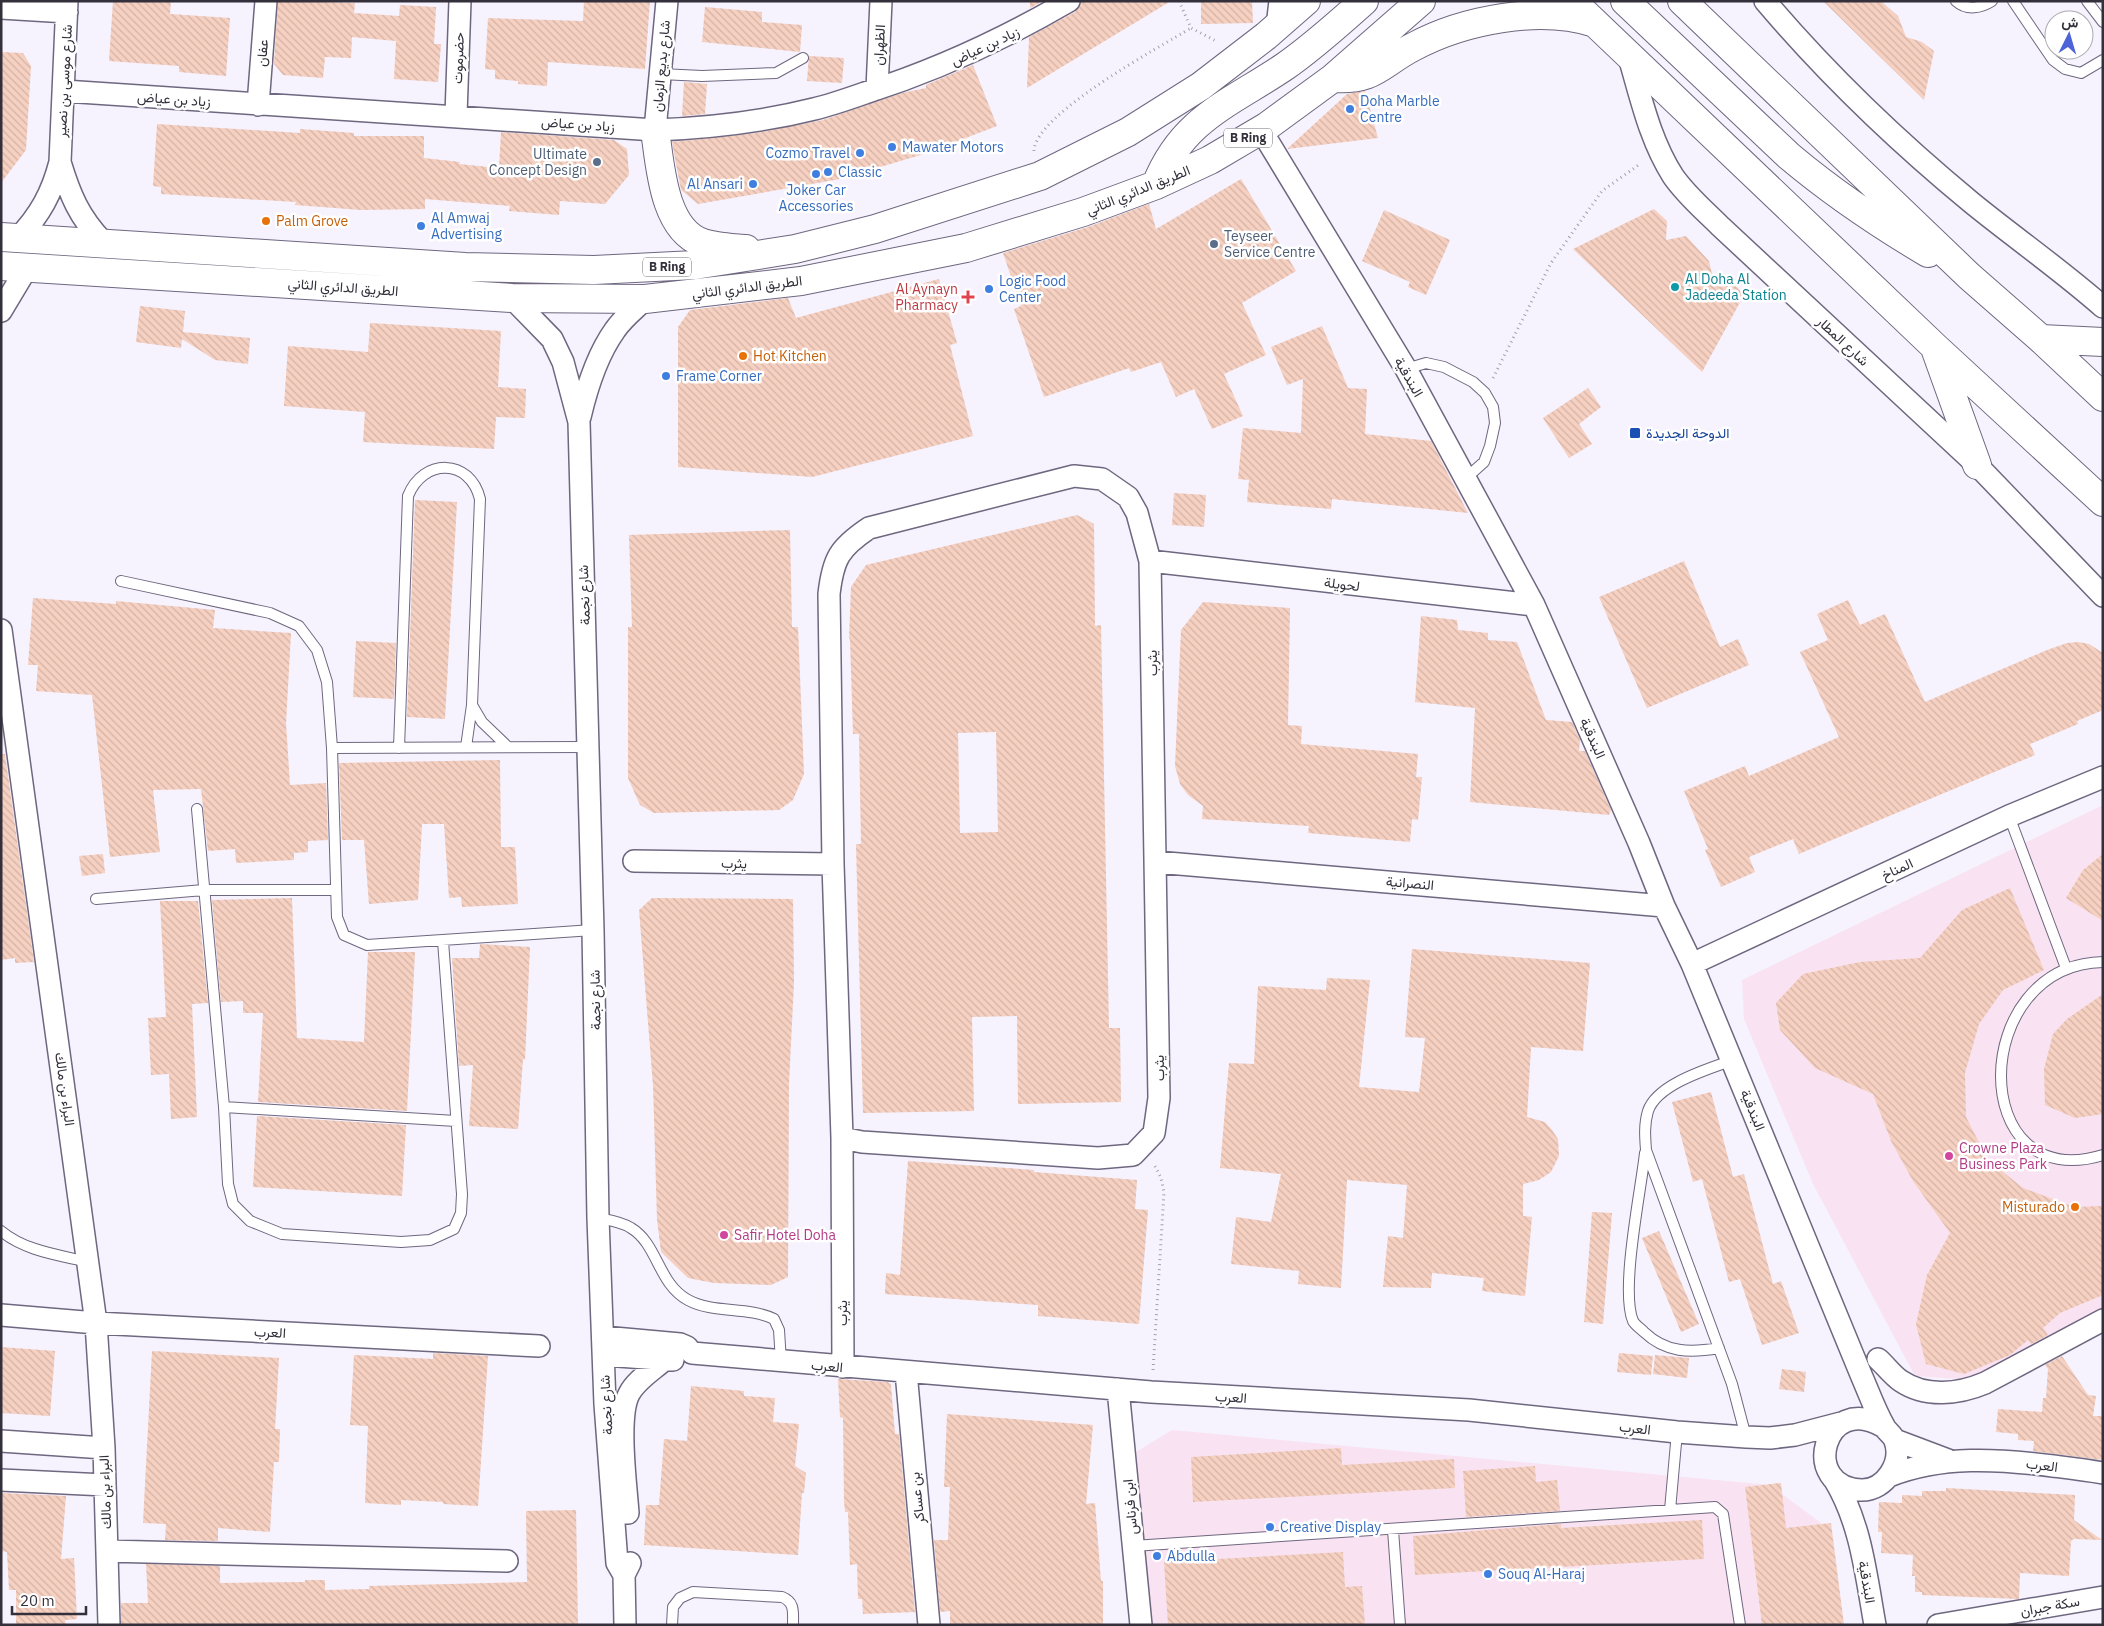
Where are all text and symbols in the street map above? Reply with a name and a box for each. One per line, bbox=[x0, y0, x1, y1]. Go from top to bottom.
north arrow bbox=[2044, 10, 2094, 60]
text: ش bbox=[2061, 12, 2079, 32]
street label: شارع بديع الزمان bbox=[648, 19, 676, 113]
street label: زياد بن عياض bbox=[948, 22, 1022, 70]
street label: شارع موسى بن نصير bbox=[52, 24, 78, 139]
street label: الظهران bbox=[869, 24, 889, 66]
street label: حضرموت bbox=[448, 32, 468, 84]
street label: عفان bbox=[252, 39, 272, 67]
street label: زياد بن عياض bbox=[137, 87, 212, 111]
place label: Doha Marble Centre bbox=[1360, 92, 1440, 126]
marker: Doha Marble Centre bbox=[1344, 103, 1356, 115]
street label: زياد بن عياض bbox=[541, 112, 616, 136]
road number: B Ring bbox=[1224, 128, 1272, 148]
place label: Mawater Motors bbox=[902, 138, 1004, 156]
marker: Mawater Motors bbox=[886, 141, 898, 153]
place label: Cozmo Travel bbox=[766, 144, 850, 162]
place label: Ultimate Concept Design bbox=[489, 145, 587, 179]
marker: Cozmo Travel bbox=[854, 147, 866, 159]
marker: Ultimate Concept Design bbox=[591, 156, 603, 168]
street label: الطريق الدائري الثاني bbox=[1083, 161, 1194, 222]
place label: Classic bbox=[838, 163, 882, 181]
marker: Classic bbox=[822, 166, 834, 178]
marker: Joker Car Accessories bbox=[810, 168, 822, 180]
place label: Al Ansari bbox=[687, 175, 743, 193]
marker: Al Ansari bbox=[747, 178, 759, 190]
place label: Joker Car Accessories bbox=[778, 181, 854, 215]
place label: Al Amwaj Advertising bbox=[431, 209, 502, 243]
place label: Palm Grove bbox=[276, 212, 348, 230]
marker: Palm Grove bbox=[260, 215, 272, 227]
marker: Al Amwaj Advertising bbox=[415, 220, 427, 232]
place label: Teyseer Service Centre bbox=[1224, 227, 1316, 261]
marker: Teyseer Service Centre bbox=[1208, 238, 1220, 250]
road number: B Ring bbox=[643, 258, 691, 276]
place label: Al Doha Al Jadeeda Station bbox=[1685, 270, 1787, 304]
street label: الطريق الدائري الثاني bbox=[691, 271, 803, 306]
place label: Logic Food Center bbox=[999, 272, 1066, 306]
street label: الطريق الدائري الثاني bbox=[287, 274, 399, 303]
place label: Al Aynayn Pharmacy bbox=[895, 280, 958, 314]
marker: Al Doha Al Jadeeda Station bbox=[1669, 281, 1681, 293]
marker: Logic Food Center bbox=[983, 283, 995, 295]
marker: Al Aynayn Pharmacy bbox=[962, 291, 974, 303]
street label: شارع المطار bbox=[1811, 312, 1873, 371]
place label: Hot Kitchen bbox=[753, 347, 827, 365]
marker: Hot Kitchen bbox=[737, 350, 749, 362]
street label: البندقية bbox=[1390, 354, 1428, 400]
place label: Frame Corner bbox=[676, 367, 762, 385]
marker: Frame Corner bbox=[660, 370, 672, 382]
place label: الدوحة الجديدة bbox=[1646, 424, 1729, 442]
marker: الدوحة الجديدة bbox=[1628, 426, 1642, 440]
street label: شارع نجمة bbox=[574, 564, 596, 625]
street label: لحويلة bbox=[1323, 573, 1361, 595]
street label: يثرب bbox=[1143, 650, 1161, 676]
street label: البندقية bbox=[1576, 715, 1610, 761]
street label: يثرب bbox=[721, 854, 747, 872]
street label: المناخ bbox=[1878, 854, 1917, 886]
street label: النصرانية bbox=[1385, 872, 1435, 894]
street label: شارع نجمة bbox=[585, 970, 607, 1030]
street label: البراء بن مالك bbox=[51, 1051, 79, 1127]
street label: يثرب bbox=[1150, 1055, 1168, 1081]
street label: البندقية bbox=[1737, 1087, 1769, 1133]
place label: Crowne Plaza Business Park bbox=[1959, 1139, 2048, 1173]
marker: Crowne Plaza Business Park bbox=[1943, 1150, 1955, 1162]
place label: Misturado bbox=[2002, 1198, 2065, 1216]
marker: Misturado bbox=[2069, 1201, 2081, 1213]
place label: Safir Hotel Doha bbox=[734, 1226, 837, 1244]
marker: Safir Hotel Doha bbox=[718, 1229, 730, 1241]
street label: يثرب bbox=[833, 1300, 851, 1326]
street label: العرب bbox=[254, 1322, 286, 1342]
street label: العرب bbox=[810, 1356, 844, 1376]
street label: شارع نجمة bbox=[595, 1374, 619, 1436]
street label: العرب bbox=[1214, 1387, 1248, 1407]
street label: العرب bbox=[1618, 1417, 1652, 1439]
street label: العرب bbox=[2025, 1454, 2059, 1476]
street label: البراء بن مالك bbox=[95, 1455, 115, 1529]
street label: بن عساكر bbox=[905, 1471, 929, 1526]
street label: ابن فرناس bbox=[1119, 1478, 1141, 1536]
place label: Creative Display bbox=[1280, 1518, 1381, 1536]
marker: Creative Display bbox=[1264, 1521, 1276, 1533]
place label: Abdulla bbox=[1167, 1547, 1216, 1565]
marker: Abdulla bbox=[1151, 1550, 1163, 1562]
street label: البندقية bbox=[1854, 1559, 1880, 1605]
place label: Souq Al-Haraj bbox=[1498, 1565, 1585, 1583]
marker: Souq Al-Haraj bbox=[1482, 1568, 1494, 1580]
scale bar bbox=[12, 1584, 86, 1616]
text: 20 m bbox=[20, 1591, 55, 1610]
street label: سكة جبران bbox=[2019, 1592, 2081, 1620]

